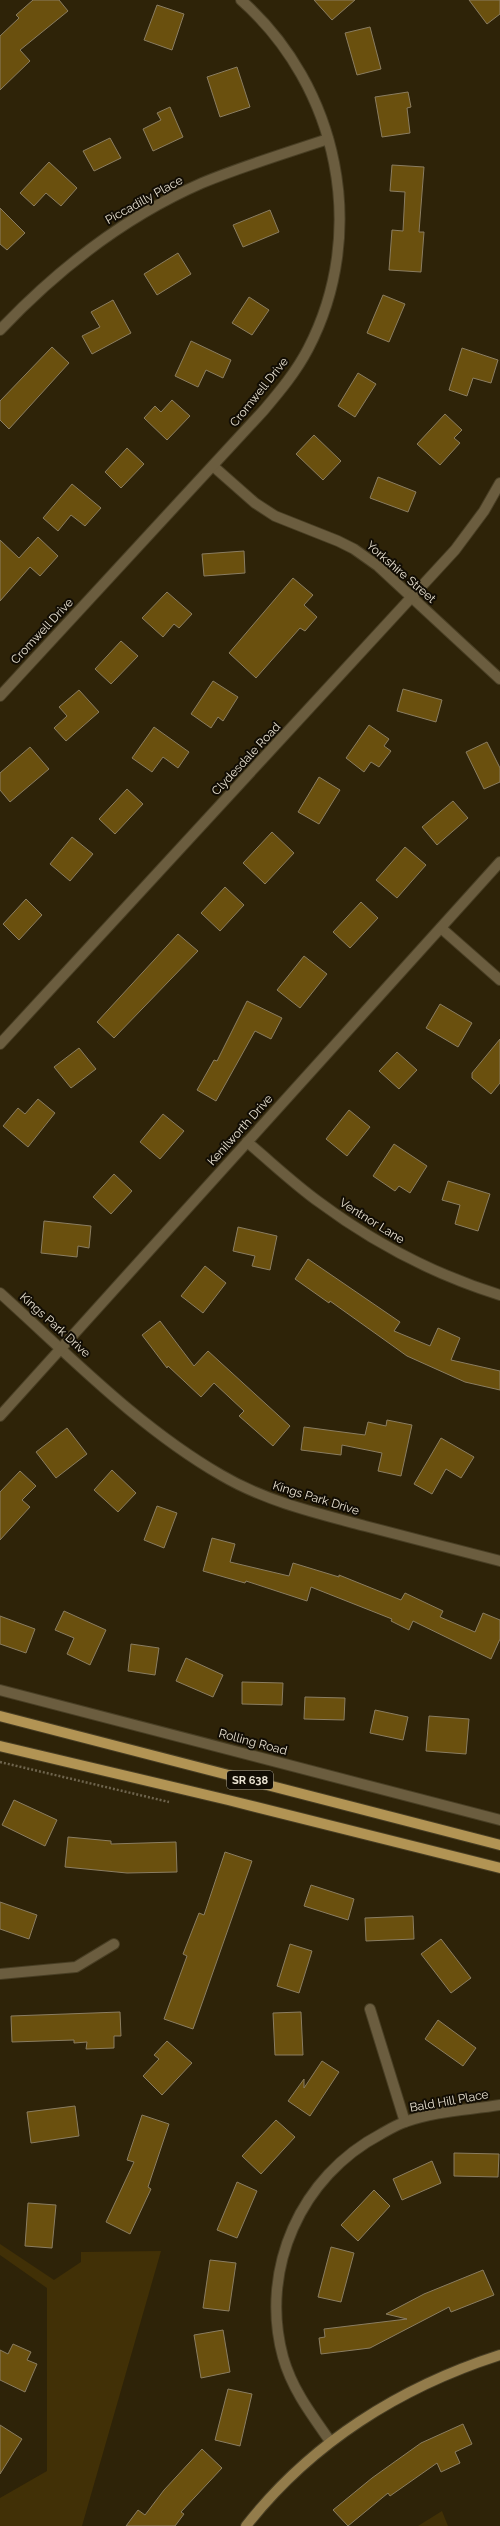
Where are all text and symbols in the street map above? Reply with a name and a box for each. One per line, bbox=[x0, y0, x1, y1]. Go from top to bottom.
street label: Piccadilly Place bbox=[103, 173, 185, 227]
street label: Cromwell Drive bbox=[227, 355, 291, 429]
street label: Yorkshire Street bbox=[363, 538, 439, 606]
street label: Cromwell Drive bbox=[8, 595, 76, 667]
street label: Clydesdale Road bbox=[209, 720, 283, 798]
street label: Kenilworth Drive bbox=[204, 1092, 276, 1168]
street label: Ventnor Lane bbox=[337, 1195, 407, 1247]
street label: Kings Park Drive bbox=[17, 1290, 93, 1360]
street label: Kings Park Drive bbox=[271, 1478, 361, 1518]
street label: Rolling Road bbox=[217, 1726, 289, 1758]
road number: SR 638 bbox=[227, 1771, 273, 1789]
street label: Bald Hill Place bbox=[408, 2087, 490, 2115]

